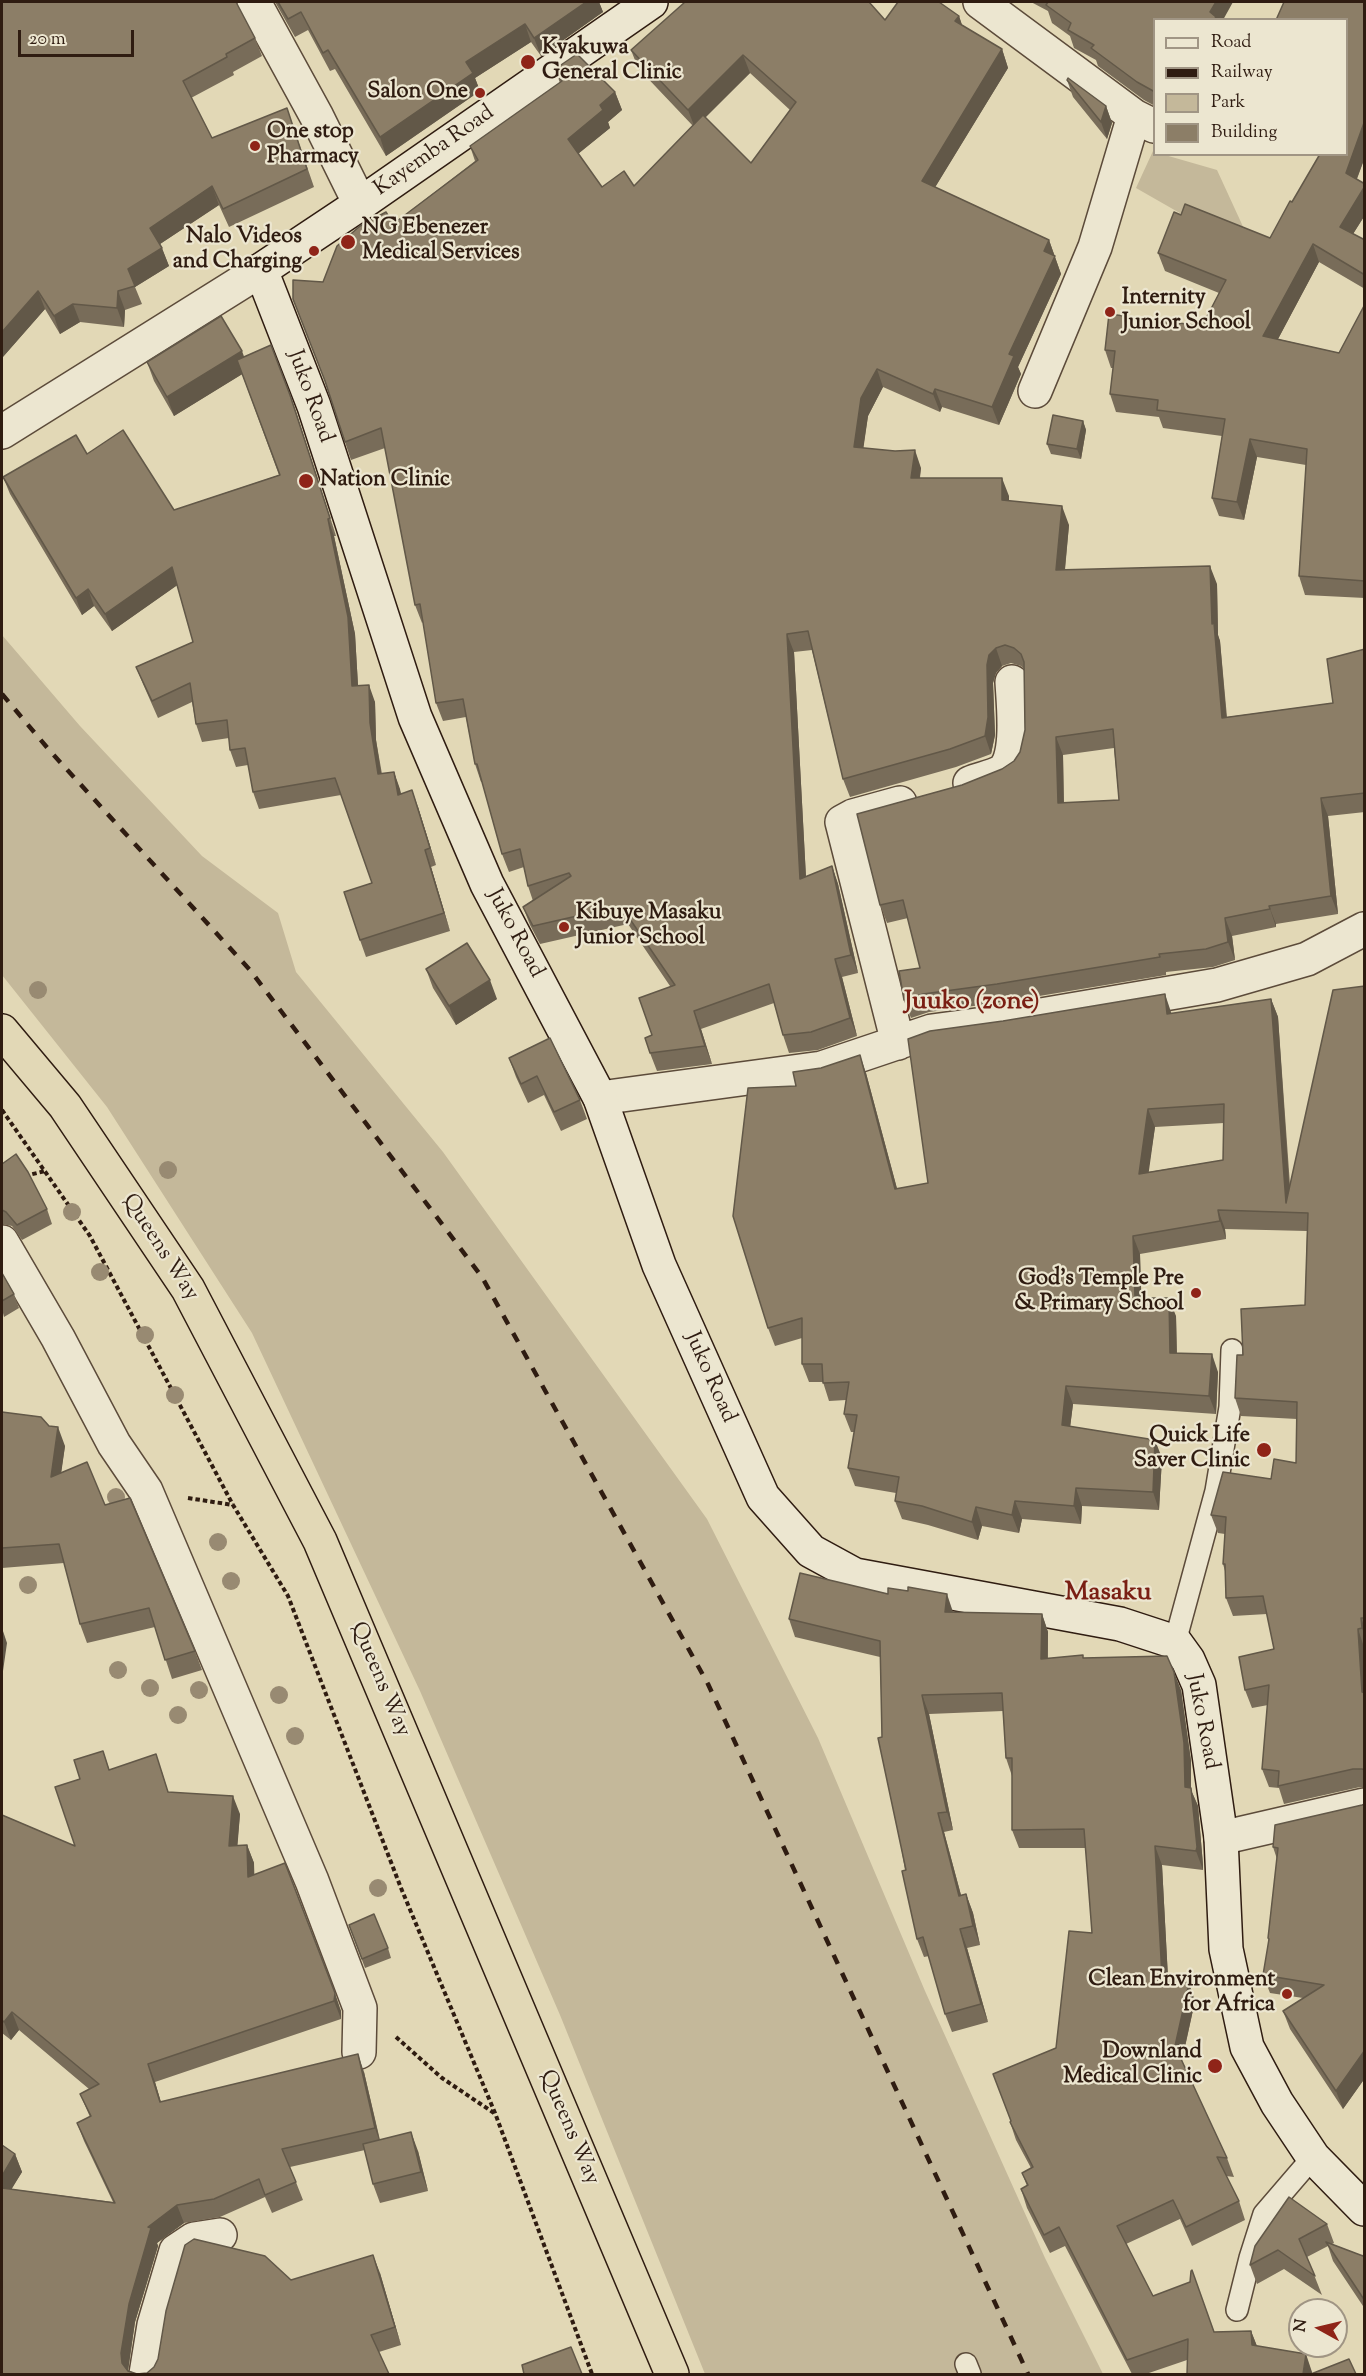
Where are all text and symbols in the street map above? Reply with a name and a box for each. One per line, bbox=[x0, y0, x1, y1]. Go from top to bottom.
scale bar bbox=[21, 18, 136, 56]
legend bbox=[1153, 18, 1348, 156]
text: 20 m bbox=[29, 27, 66, 53]
text: Road bbox=[1211, 30, 1251, 56]
place label: Kyakuwa General Clinic bbox=[542, 36, 682, 88]
marker: Kyakuwa General Clinic bbox=[519, 53, 537, 71]
text: Railway bbox=[1211, 60, 1273, 86]
place label: Salon One bbox=[367, 80, 468, 106]
marker: Salon One bbox=[473, 86, 487, 100]
text: Park bbox=[1211, 90, 1245, 116]
street label: Kayemba Road bbox=[370, 101, 500, 203]
place label: One stop Pharmacy bbox=[267, 120, 359, 172]
text: Building bbox=[1211, 120, 1277, 146]
marker: One stop Pharmacy bbox=[248, 139, 262, 153]
place label: NG Ebenezer Medical Services bbox=[362, 216, 520, 268]
place label: Nalo Videos and Charging bbox=[173, 225, 302, 276]
marker: NG Ebenezer Medical Services bbox=[339, 233, 357, 251]
marker: Nalo Videos and Charging bbox=[307, 244, 321, 258]
place label: Internity Junior School bbox=[1122, 286, 1251, 338]
marker: Internity Junior School bbox=[1103, 305, 1117, 319]
street label: Juko Road bbox=[280, 347, 338, 447]
place label: Nation Clinic bbox=[320, 468, 450, 494]
marker: Nation Clinic bbox=[297, 472, 315, 490]
street label: Juko Road bbox=[480, 885, 548, 983]
place label: Kibuye Masaku Junior School bbox=[576, 901, 722, 952]
marker: Kibuye Masaku Junior School bbox=[557, 920, 571, 934]
district label: Juuko (zone) bbox=[904, 988, 1040, 1020]
street label: Queens Way bbox=[115, 1190, 203, 1306]
place label: God's Temple Pre & Primary School bbox=[1014, 1267, 1184, 1318]
marker: God's Temple Pre & Primary School bbox=[1189, 1286, 1203, 1300]
street label: Juko Road bbox=[677, 1328, 741, 1428]
place label: Quick Life Saver Clinic bbox=[1134, 1424, 1250, 1476]
marker: Quick Life Saver Clinic bbox=[1255, 1441, 1273, 1459]
district label: Masaku bbox=[1065, 1579, 1151, 1611]
street label: Queens Way bbox=[343, 1619, 415, 1741]
street label: Juko Road bbox=[1179, 1672, 1223, 1772]
place label: Clean Environment for Africa bbox=[1088, 1968, 1275, 2020]
marker: Clean Environment for Africa bbox=[1280, 1987, 1294, 2001]
place label: Downland Medical Clinic bbox=[1063, 2040, 1202, 2092]
marker: Downland Medical Clinic bbox=[1206, 2057, 1224, 2075]
street label: Queens Way bbox=[532, 2067, 604, 2189]
north arrow bbox=[1288, 2298, 1348, 2358]
text: N bbox=[1289, 2318, 1314, 2334]

